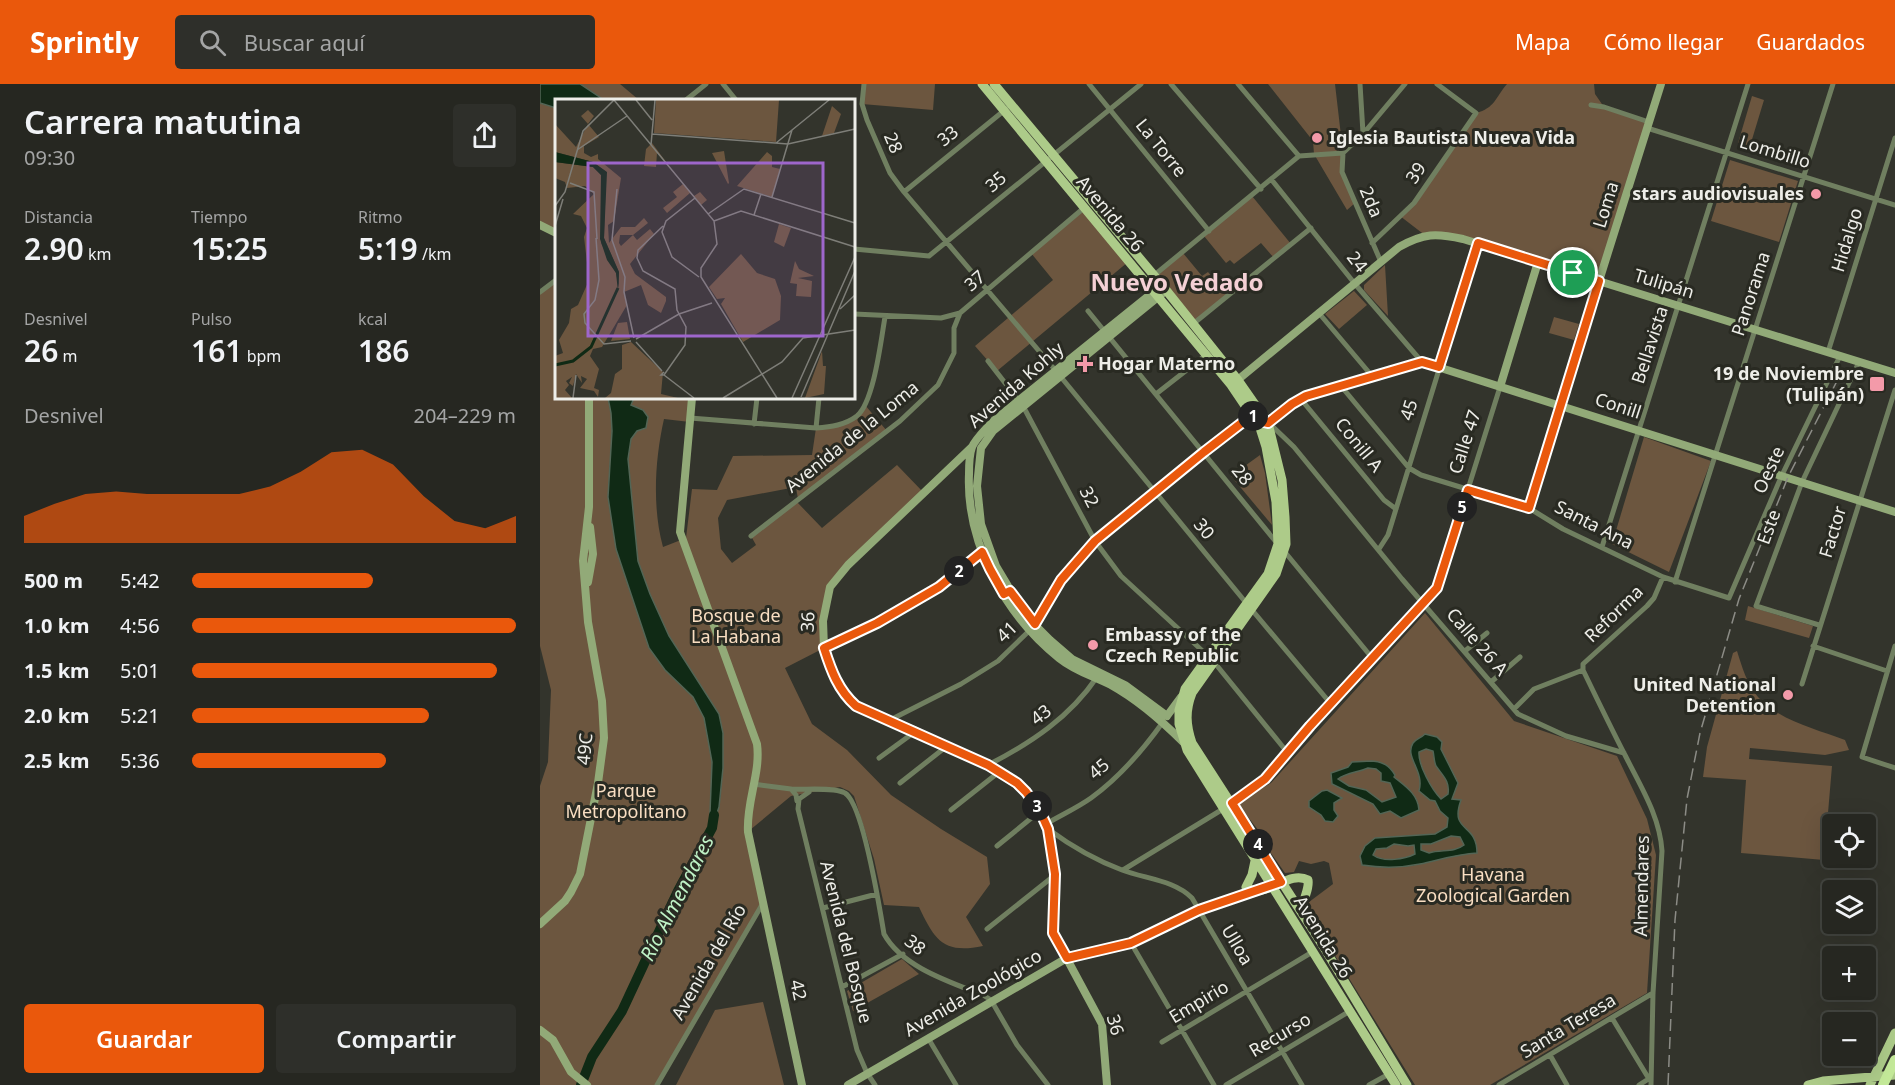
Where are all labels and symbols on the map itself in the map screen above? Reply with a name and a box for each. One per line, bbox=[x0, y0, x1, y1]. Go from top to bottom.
inset map bbox=[555, 99, 855, 399]
street label: La Torre bbox=[1131, 113, 1193, 182]
street label: 33 bbox=[932, 119, 963, 151]
place label: Iglesia Bautista Nueva Vida bbox=[1329, 125, 1575, 149]
street label: 28 bbox=[879, 128, 909, 157]
street label: Lombillo bbox=[1737, 129, 1814, 173]
marker: Iglesia Bautista Nueva Vida bbox=[1310, 131, 1324, 145]
street label: 39 bbox=[1399, 157, 1431, 188]
street label: 35 bbox=[980, 165, 1011, 197]
street label: Avenida 26 bbox=[1072, 170, 1150, 257]
street label: Loma bbox=[1587, 179, 1623, 231]
place label: stars audiovisuales bbox=[1632, 181, 1804, 205]
street label: 2da bbox=[1355, 182, 1389, 221]
marker: stars audiovisuales bbox=[1809, 187, 1823, 201]
street label: Hidalgo bbox=[1825, 205, 1867, 275]
street label: 24 bbox=[1342, 246, 1374, 277]
pin bbox=[1547, 247, 1598, 298]
street label: Panorama bbox=[1725, 249, 1775, 339]
street label: Tulipán bbox=[1631, 263, 1697, 304]
street label: 37 bbox=[959, 264, 990, 296]
district label: Nuevo Vedado bbox=[1090, 265, 1264, 298]
street label: Bellavista bbox=[1625, 303, 1673, 387]
street label: Avenida Kohly bbox=[962, 335, 1069, 432]
place label: Hogar Materno bbox=[1098, 351, 1235, 375]
marker: Hogar Materno bbox=[1076, 355, 1094, 373]
place label: 19 de Noviembre (Tulipán) bbox=[1713, 361, 1864, 406]
street label: Avenida de la Loma bbox=[780, 375, 923, 497]
marker: 19 de Noviembre (Tulipán) bbox=[1868, 375, 1886, 393]
street label: Conill bbox=[1592, 386, 1645, 424]
street label: 45 bbox=[1394, 396, 1423, 423]
pin: 1 bbox=[1238, 401, 1268, 431]
street label: Calle 47 bbox=[1442, 407, 1486, 477]
street label: Conill A bbox=[1330, 412, 1389, 477]
street label: Oeste bbox=[1747, 442, 1789, 497]
street label: 28 bbox=[1227, 459, 1259, 490]
street label: 32 bbox=[1075, 482, 1105, 511]
pin: 5 bbox=[1447, 492, 1477, 522]
street label: Santa Ana bbox=[1551, 494, 1638, 554]
street label: Factor bbox=[1813, 502, 1851, 561]
street label: Este bbox=[1751, 506, 1785, 547]
street label: 30 bbox=[1189, 513, 1221, 544]
pin: 2 bbox=[944, 556, 974, 586]
street label: Reforma bbox=[1579, 579, 1648, 647]
street label: Calle 26 A bbox=[1442, 602, 1514, 681]
park label: Bosque de La Habana bbox=[691, 603, 781, 648]
street label: 36 bbox=[794, 611, 820, 633]
street label: 41 bbox=[991, 615, 1022, 647]
place label: Embassy of the Czech Republic bbox=[1105, 622, 1241, 667]
marker: Embassy of the Czech Republic bbox=[1086, 638, 1100, 652]
place label: United National Detention bbox=[1633, 672, 1776, 717]
marker: United National Detention bbox=[1781, 688, 1795, 702]
street label: 43 bbox=[1025, 698, 1056, 730]
street label: 49C bbox=[571, 732, 597, 766]
street label: 45 bbox=[1083, 752, 1114, 784]
park label: Parque Metropolitano bbox=[566, 778, 686, 823]
pin: 3 bbox=[1022, 791, 1052, 821]
pin: 4 bbox=[1243, 829, 1273, 859]
water label: Río Almendares bbox=[633, 830, 720, 965]
street label: Almendares bbox=[1628, 835, 1654, 937]
street label: Avenida del Bosque bbox=[815, 858, 879, 1025]
park label: Havana Zoological Garden bbox=[1416, 862, 1570, 907]
street label: Avenida 26 bbox=[1289, 891, 1359, 982]
street label: Avenida del Río bbox=[665, 899, 751, 1024]
street label: Ulloa bbox=[1216, 920, 1259, 969]
street label: 38 bbox=[900, 928, 931, 960]
street label: Avenida Zoológico bbox=[899, 943, 1046, 1041]
street label: Empirio bbox=[1164, 974, 1233, 1028]
street label: 42 bbox=[785, 977, 813, 1002]
street label: Santa Teresa bbox=[1515, 987, 1620, 1063]
street label: Recurso bbox=[1244, 1006, 1315, 1062]
street label: 36 bbox=[1102, 1012, 1130, 1038]

